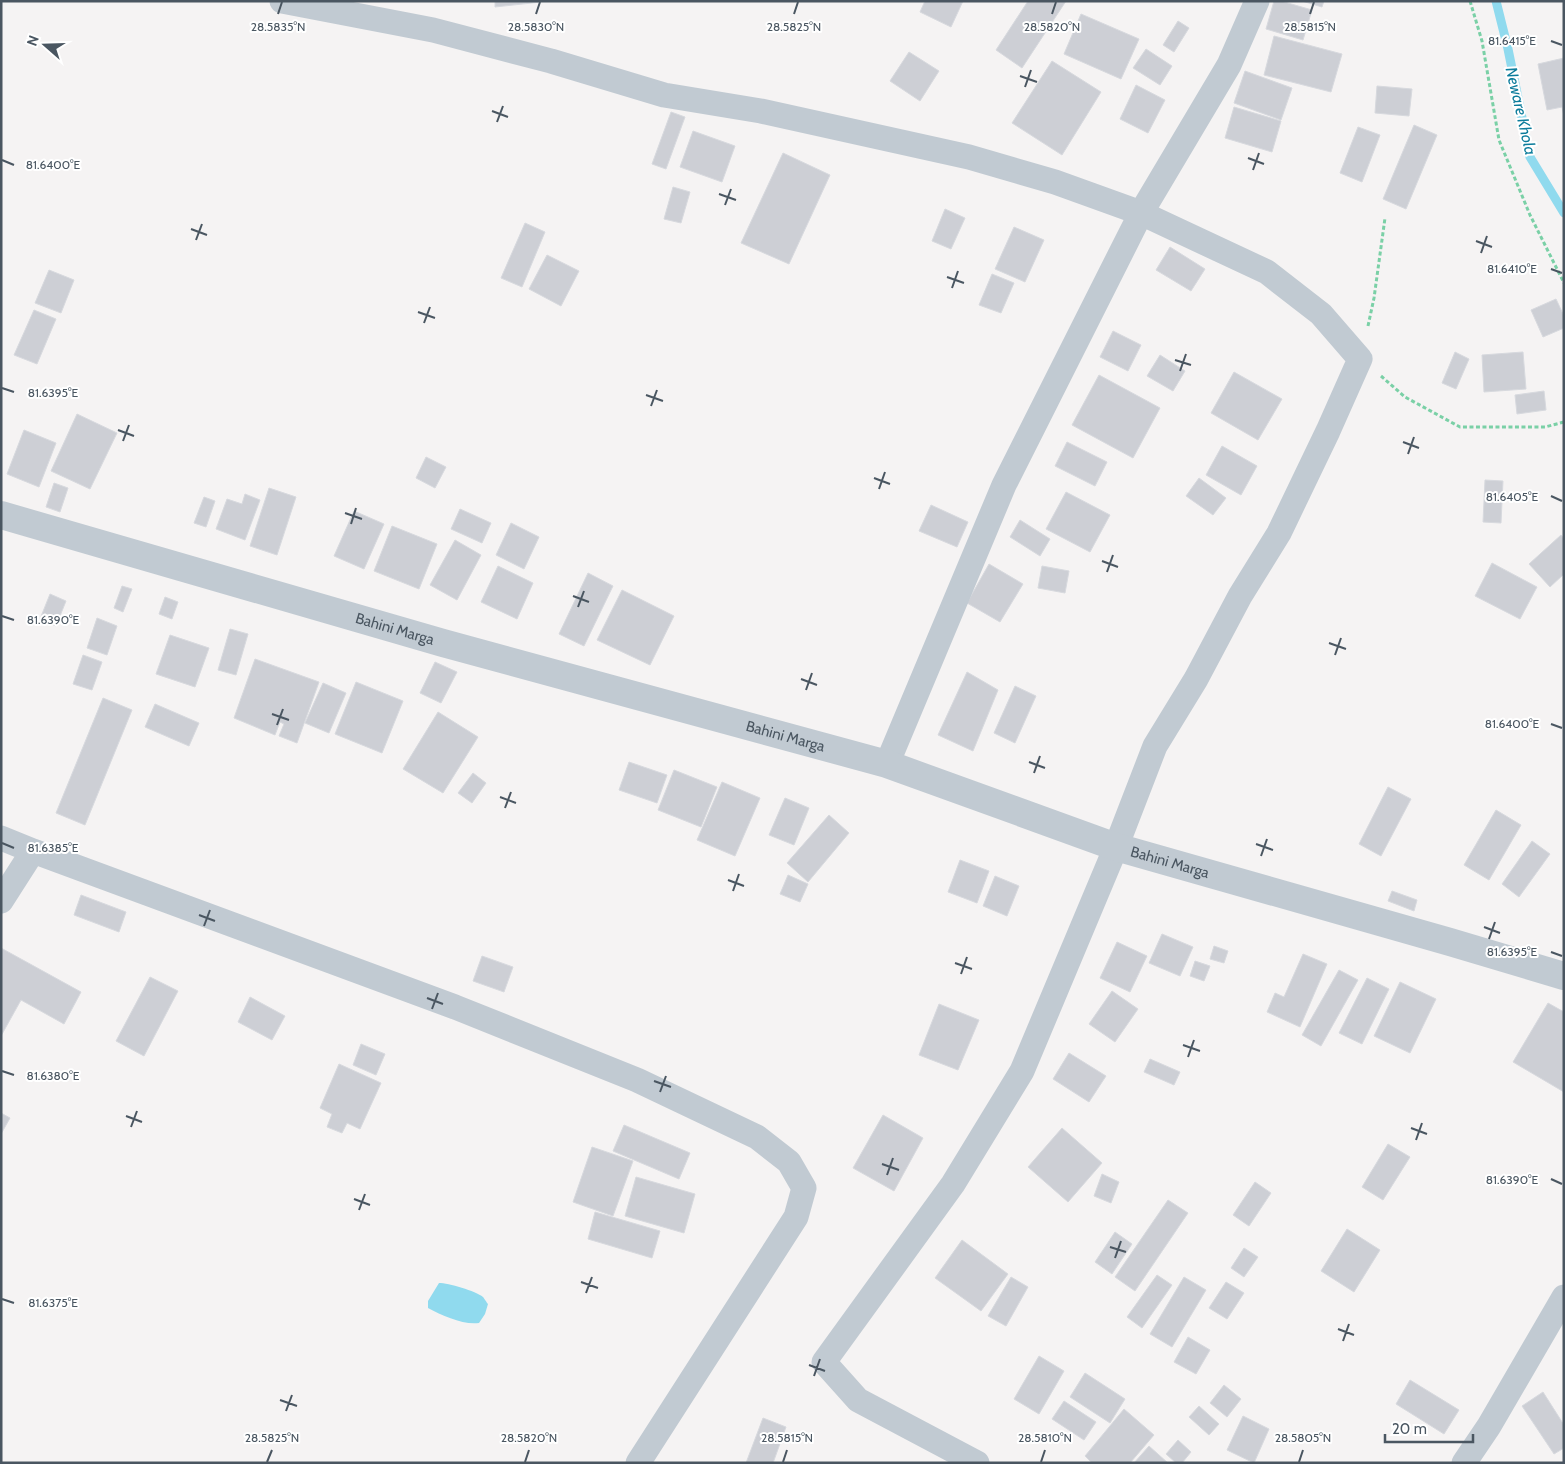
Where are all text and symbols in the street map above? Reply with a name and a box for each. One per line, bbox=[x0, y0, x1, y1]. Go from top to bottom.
text: 28.5835°N bbox=[251, 19, 305, 34]
text: 28.5830°N bbox=[508, 19, 564, 34]
text: 28.5825°N bbox=[767, 19, 821, 34]
text: 28.5820°N bbox=[1024, 19, 1080, 34]
text: 28.5815°N bbox=[1284, 19, 1336, 34]
north arrow bbox=[20, 20, 70, 70]
text: N bbox=[23, 33, 43, 48]
text: 81.6415°E bbox=[1488, 33, 1536, 48]
water label: Neware Khola bbox=[1502, 65, 1540, 157]
text: 81.6400°E bbox=[26, 157, 81, 172]
text: 81.6410°E bbox=[1487, 261, 1537, 276]
text: 81.6395°E bbox=[28, 385, 79, 400]
text: 81.6405°E bbox=[1486, 489, 1539, 504]
street label: Bahini Marga bbox=[353, 609, 437, 649]
text: 81.6390°E bbox=[27, 612, 80, 627]
text: 81.6400°E bbox=[1485, 716, 1540, 731]
street label: Bahini Marga bbox=[744, 717, 828, 756]
text: 81.6385°E bbox=[28, 840, 79, 855]
street label: Bahini Marga bbox=[1128, 843, 1212, 882]
text: 81.6395°E bbox=[1487, 944, 1538, 959]
text: 81.6380°E bbox=[27, 1068, 80, 1083]
text: 81.6390°E bbox=[1486, 1172, 1539, 1187]
text: 81.6375°E bbox=[28, 1295, 78, 1310]
scale bar bbox=[1385, 1412, 1472, 1444]
text: 20 m bbox=[1392, 1420, 1427, 1438]
text: 28.5825°N bbox=[245, 1430, 299, 1445]
text: 28.5820°N bbox=[501, 1430, 557, 1445]
text: 28.5815°N bbox=[761, 1430, 813, 1445]
text: 28.5810°N bbox=[1018, 1430, 1072, 1445]
text: 28.5805°N bbox=[1275, 1430, 1331, 1445]

